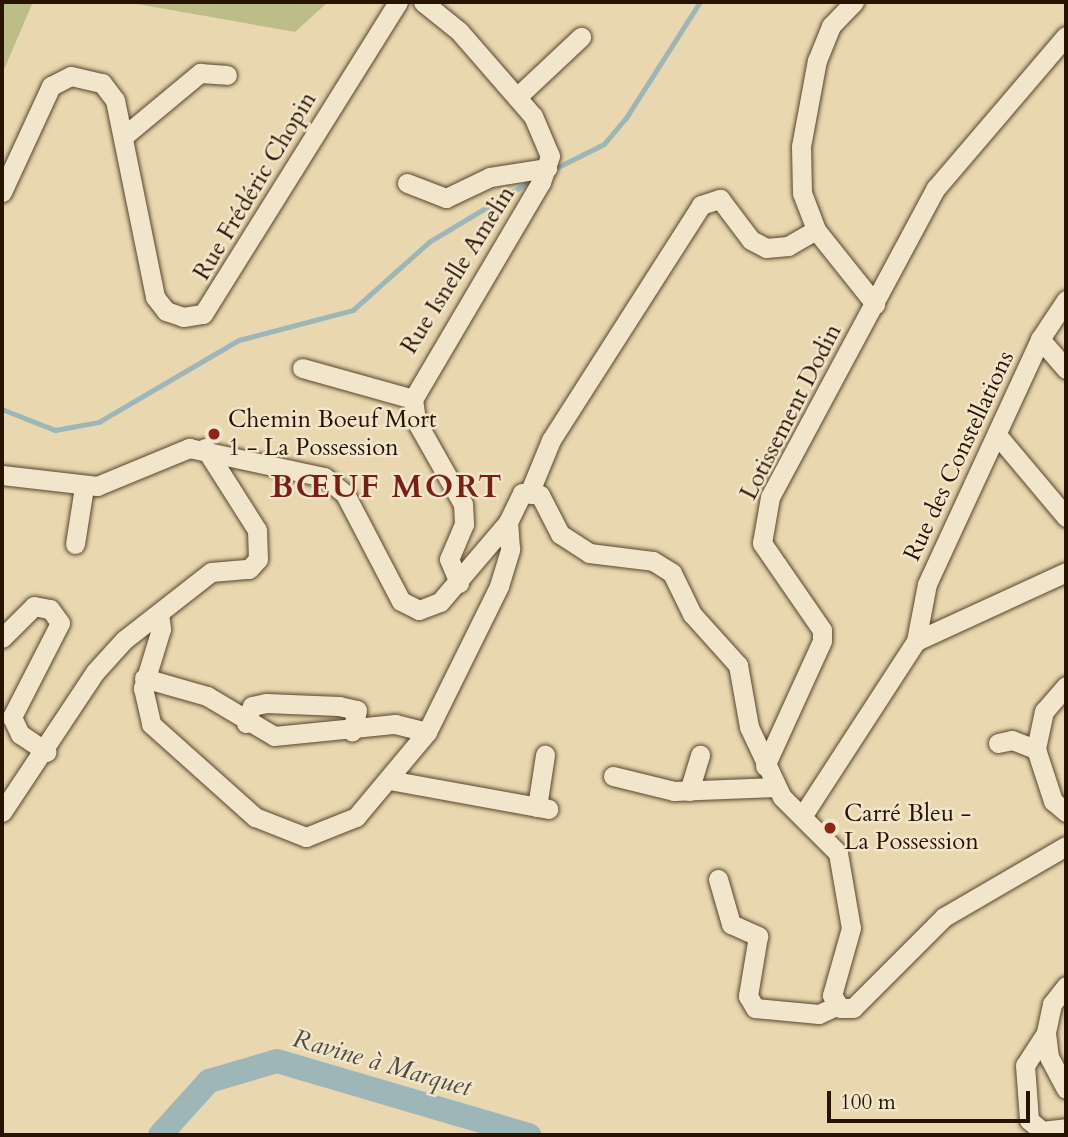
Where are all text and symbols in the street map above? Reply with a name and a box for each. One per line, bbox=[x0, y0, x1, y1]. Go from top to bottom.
street label: Rue Frédéric Chopin bbox=[187, 87, 323, 285]
street label: Rue Isnelle Amelin bbox=[395, 181, 521, 359]
street label: Lotissement Dodin bbox=[734, 319, 848, 505]
street label: Rue des Constellations bbox=[898, 346, 1020, 566]
place label: Chemin Boeuf Mort 1 - La Possession bbox=[228, 406, 437, 462]
marker: Chemin Boeuf Mort 1 - La Possession bbox=[206, 426, 222, 442]
district label: BŒUF MORT bbox=[271, 468, 503, 506]
place label: Carré Bleu - La Possession bbox=[844, 800, 979, 856]
marker: Carré Bleu - La Possession bbox=[822, 820, 838, 836]
water label: Ravine à Marquet bbox=[289, 1023, 475, 1103]
scale bar bbox=[830, 1078, 1033, 1122]
text: 100 m bbox=[840, 1088, 896, 1117]

